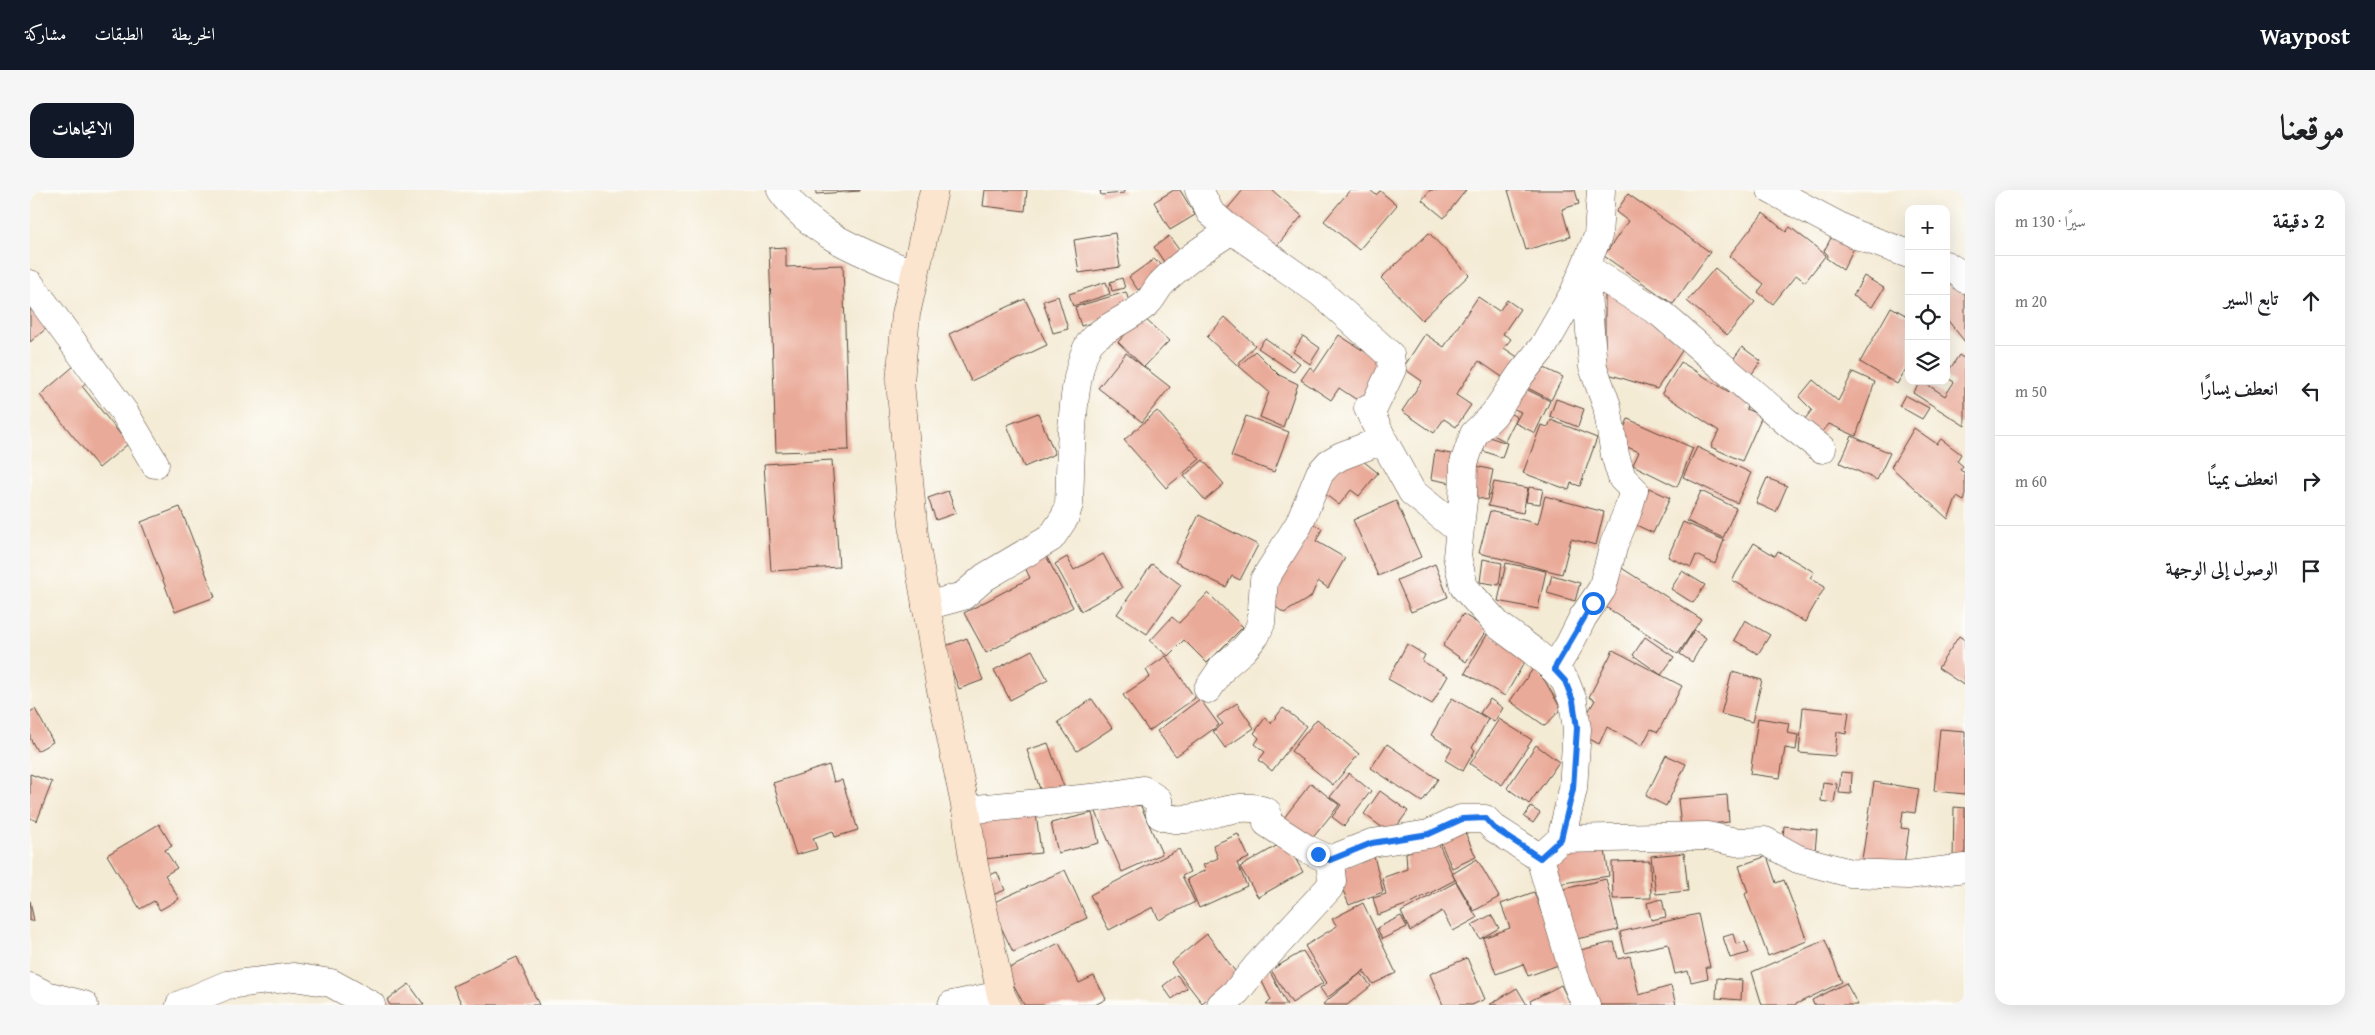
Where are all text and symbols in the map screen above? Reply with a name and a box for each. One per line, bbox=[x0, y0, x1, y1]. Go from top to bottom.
text: Waypost bbox=[2260, 18, 2350, 53]
text: مشاركة bbox=[25, 20, 66, 47]
text: الطبقات bbox=[94, 20, 143, 47]
text: الخريطة bbox=[171, 20, 215, 47]
text: موقعنا bbox=[2280, 101, 2345, 152]
button: الاتجاهات bbox=[30, 103, 134, 158]
map controls bbox=[1905, 205, 1950, 385]
button: + bbox=[1905, 205, 1950, 250]
text: 2 دقيقة bbox=[2273, 205, 2325, 236]
text: سيرًا · 130 m bbox=[2015, 209, 2086, 233]
button: − bbox=[1905, 250, 1950, 295]
text: تابع السير bbox=[2224, 284, 2278, 312]
icon: ahead bbox=[2297, 287, 2325, 315]
text: 20 m bbox=[2015, 289, 2047, 313]
button: locate bbox=[1905, 295, 1950, 340]
button: layers bbox=[1905, 340, 1950, 385]
text: انعطف يسارًا bbox=[2200, 374, 2278, 402]
icon: left bbox=[2297, 377, 2325, 405]
text: 50 m bbox=[2015, 379, 2047, 403]
text: انعطف يمينًا bbox=[2208, 464, 2278, 492]
icon: right bbox=[2297, 467, 2325, 495]
text: 60 m bbox=[2015, 469, 2047, 493]
text: الوصول إلى الوجهة bbox=[2166, 554, 2278, 582]
icon: arrive bbox=[2297, 557, 2325, 585]
route start bbox=[1582, 592, 1605, 615]
route end bbox=[1307, 843, 1330, 866]

